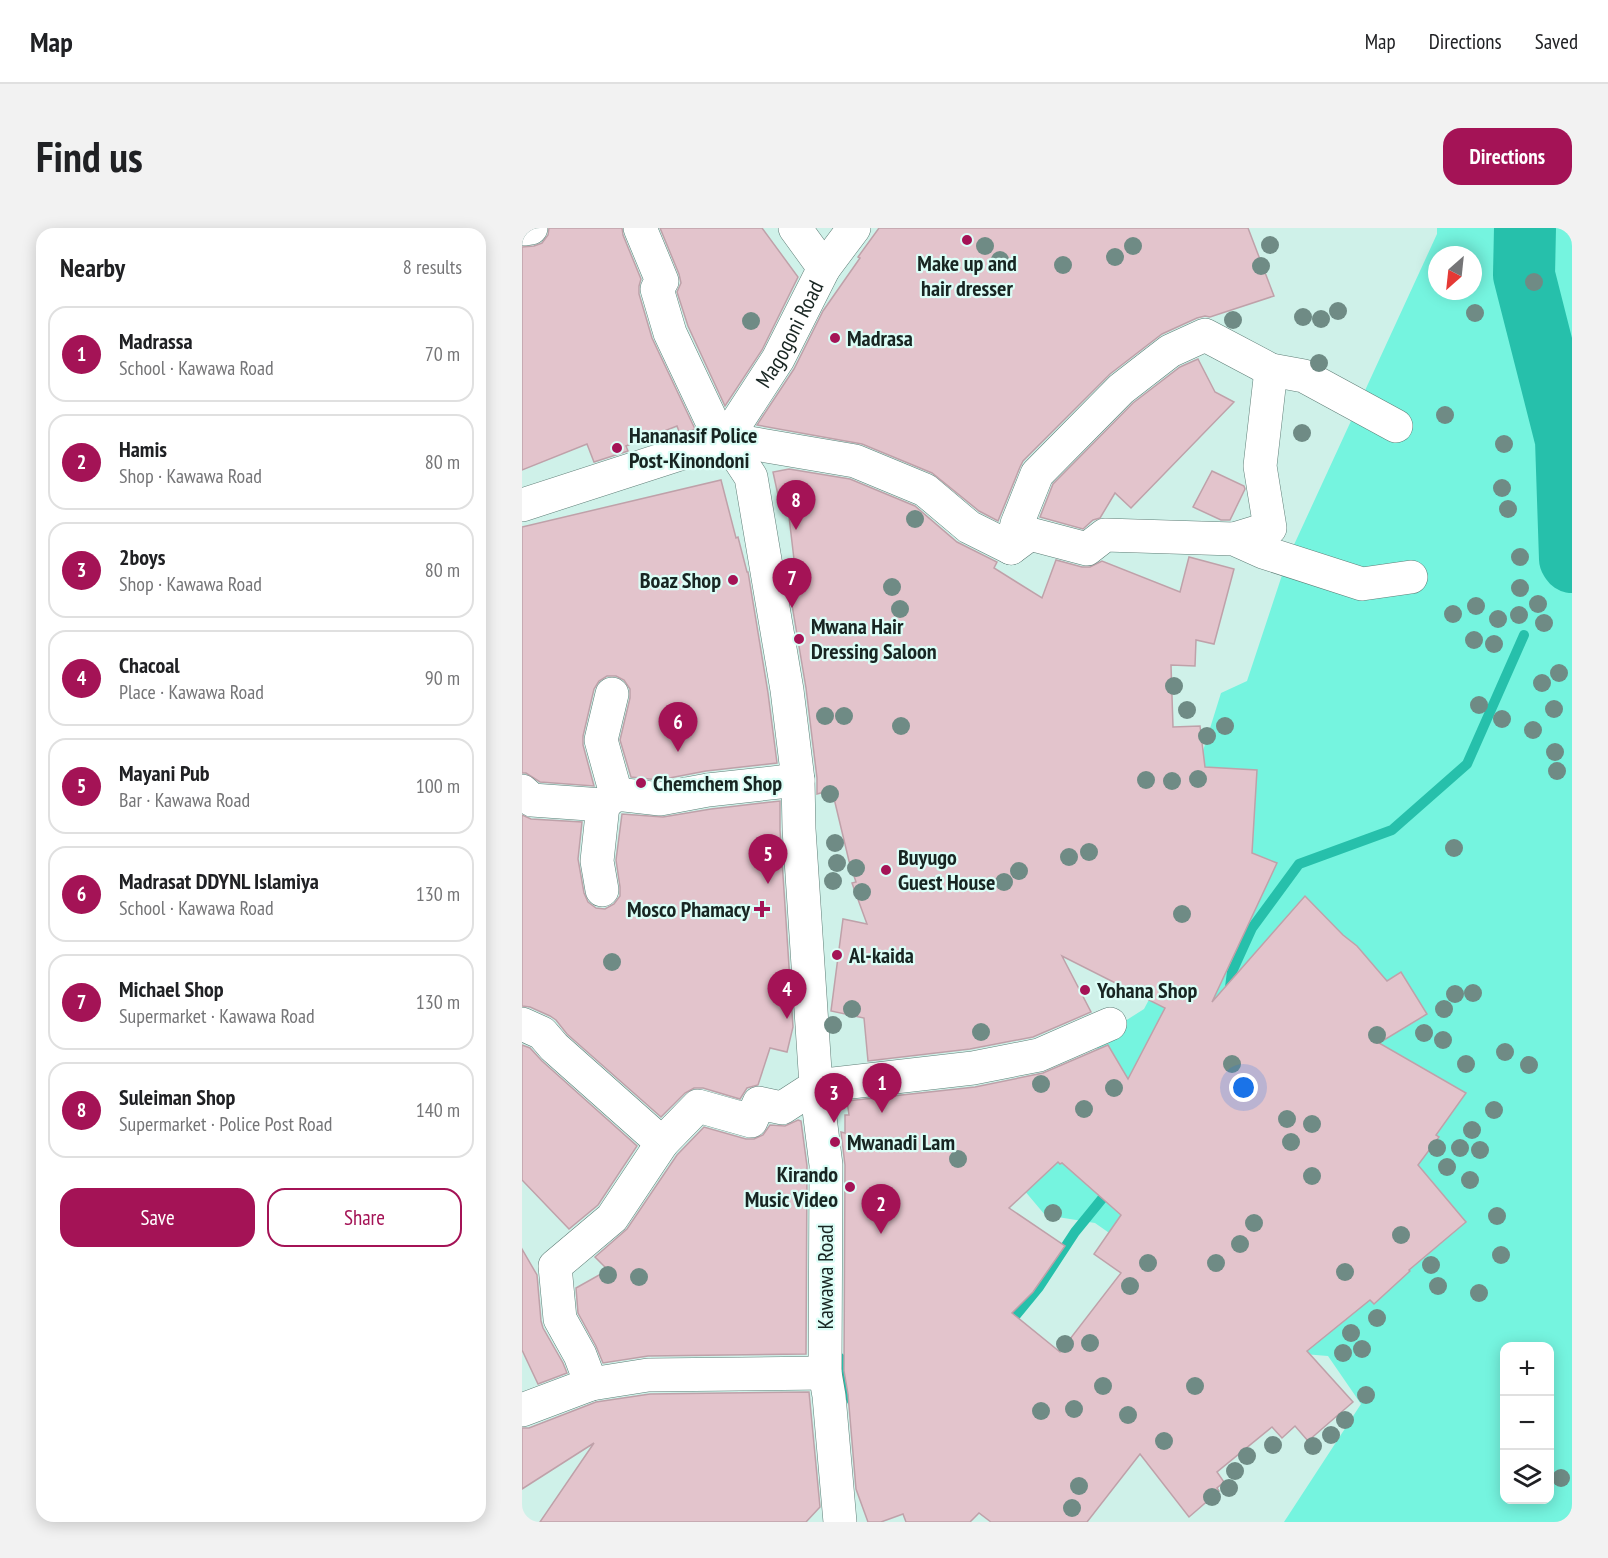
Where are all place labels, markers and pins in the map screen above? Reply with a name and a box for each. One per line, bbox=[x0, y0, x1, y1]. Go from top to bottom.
marker: Make up and hair dresser bbox=[960, 233, 974, 247]
place label: Make up and hair dresser bbox=[917, 249, 1017, 302]
place label: Madrasa bbox=[847, 324, 913, 352]
marker: Madrasa bbox=[828, 331, 842, 345]
place label: Hananasif Police Post-Kinondoni bbox=[629, 421, 758, 474]
marker: Hananasif Police Post-Kinondoni bbox=[610, 441, 624, 455]
pin: 8 bbox=[776, 480, 816, 530]
pin: 7 bbox=[772, 558, 812, 608]
place label: Boaz Shop bbox=[640, 566, 721, 594]
marker: Boaz Shop bbox=[726, 573, 740, 587]
place label: Mwana Hair Dressing Saloon bbox=[811, 612, 937, 665]
marker: Mwana Hair Dressing Saloon bbox=[792, 632, 806, 646]
pin: 6 bbox=[658, 702, 698, 752]
place label: Chemchem Shop bbox=[653, 769, 782, 797]
marker: Chemchem Shop bbox=[634, 776, 648, 790]
pin: 5 bbox=[748, 834, 788, 884]
place label: Buyugo Guest House bbox=[898, 843, 995, 896]
marker: Buyugo Guest House bbox=[879, 863, 893, 877]
place label: Mosco Phamacy bbox=[627, 895, 751, 923]
marker: Mosco Phamacy bbox=[755, 902, 769, 916]
place label: Al-kaida bbox=[848, 941, 914, 969]
marker: Al-kaida bbox=[830, 948, 844, 962]
pin: 4 bbox=[768, 970, 806, 1019]
place label: Yohana Shop bbox=[1096, 976, 1197, 1004]
marker: Yohana Shop bbox=[1078, 983, 1092, 997]
pin: 1 bbox=[862, 1064, 902, 1113]
pin: 3 bbox=[814, 1074, 854, 1123]
place label: Mwanadi Lam bbox=[847, 1128, 955, 1156]
marker: Mwanadi Lam bbox=[828, 1135, 842, 1149]
place label: Kirando Music Video bbox=[745, 1160, 838, 1213]
marker: Kirando Music Video bbox=[843, 1180, 857, 1194]
pin: 2 bbox=[862, 1184, 900, 1234]

